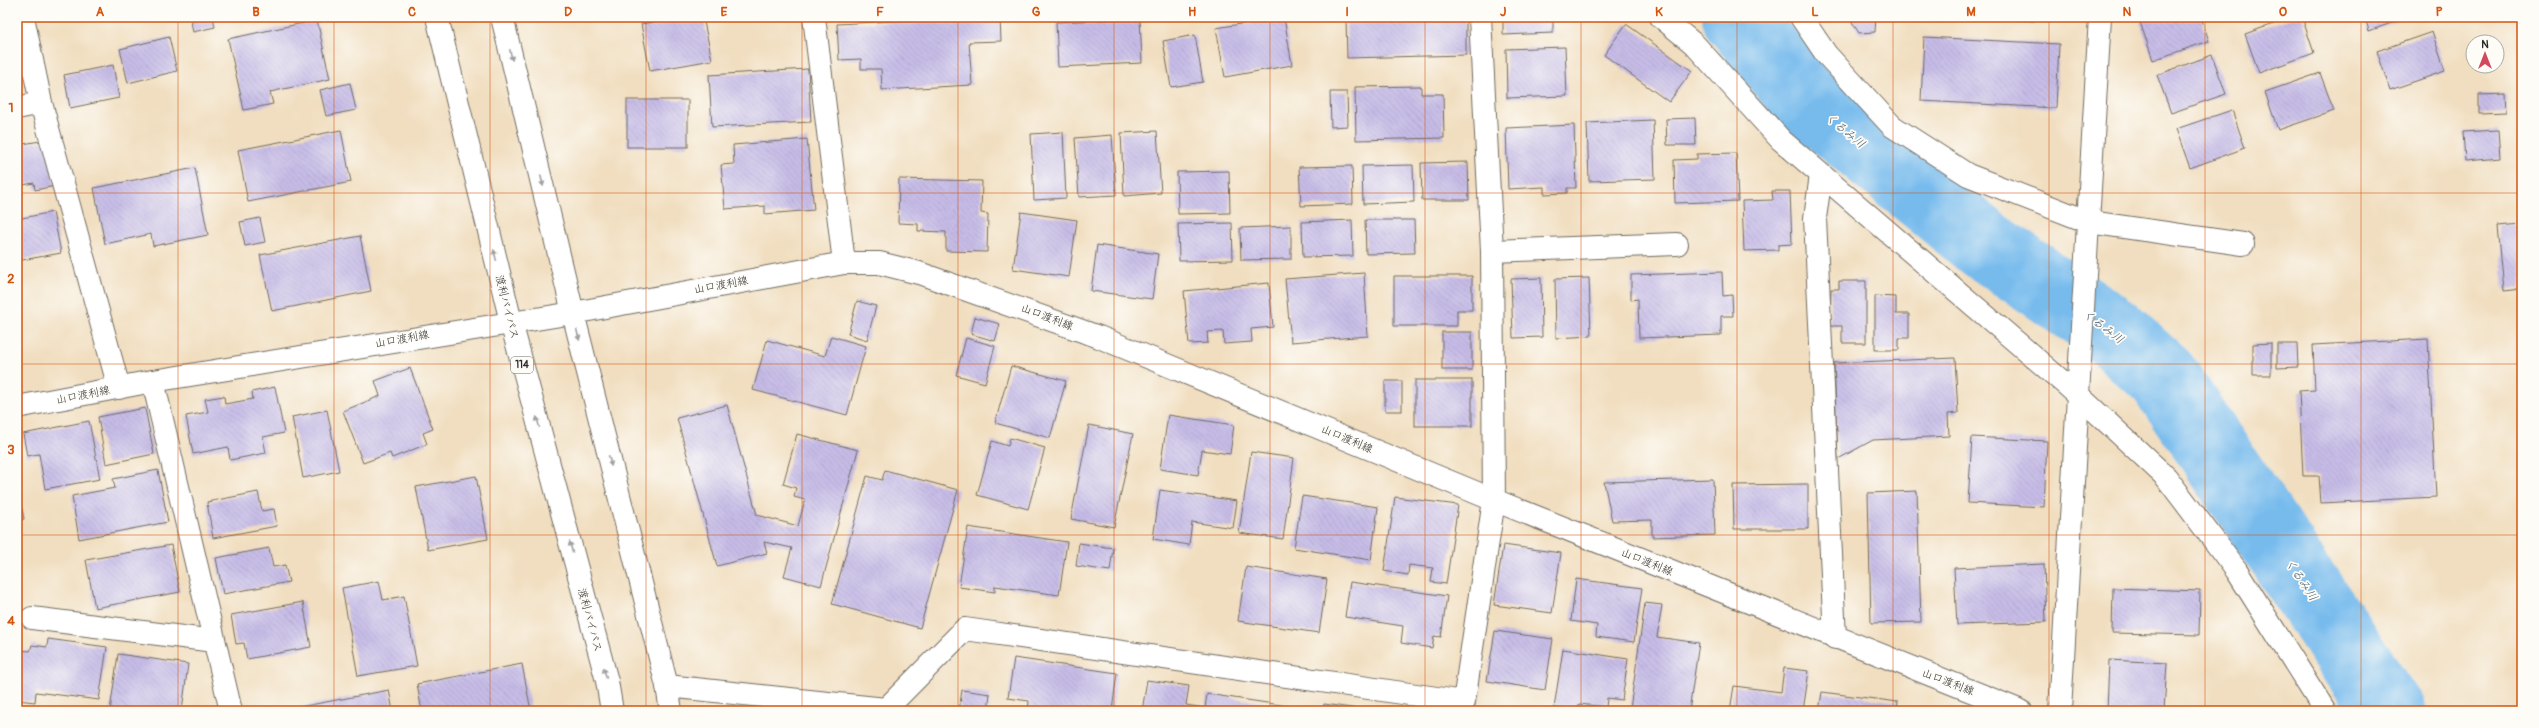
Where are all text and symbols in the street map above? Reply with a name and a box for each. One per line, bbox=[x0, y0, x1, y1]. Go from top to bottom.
text: A bbox=[96, 4, 105, 20]
text: B bbox=[252, 4, 260, 20]
text: C bbox=[408, 4, 416, 20]
text: D bbox=[564, 4, 572, 20]
text: E bbox=[721, 4, 728, 20]
text: F bbox=[876, 4, 884, 20]
text: G bbox=[1032, 4, 1041, 20]
text: H bbox=[1188, 4, 1196, 20]
text: I bbox=[1345, 4, 1349, 20]
text: J bbox=[1500, 4, 1506, 20]
text: K bbox=[1655, 4, 1663, 20]
text: L bbox=[1811, 4, 1819, 20]
text: M bbox=[1966, 4, 1976, 20]
text: N bbox=[2123, 4, 2132, 20]
text: O bbox=[2279, 4, 2288, 20]
text: P bbox=[2435, 4, 2443, 20]
north arrow bbox=[2465, 34, 2505, 74]
text: N bbox=[2481, 38, 2489, 51]
one-way arrow bbox=[509, 49, 515, 61]
text: 1 bbox=[8, 100, 14, 116]
water label: くるみ川 bbox=[1822, 110, 1868, 152]
one-way arrow bbox=[539, 175, 545, 188]
one-way arrow bbox=[491, 249, 497, 261]
text: 2 bbox=[7, 271, 15, 287]
street label: 渡利バイパス bbox=[493, 274, 521, 340]
street label: 山口渡利線 bbox=[693, 274, 749, 296]
street label: 山口渡利線 bbox=[1019, 301, 1075, 333]
water label: くるみ川 bbox=[2079, 307, 2127, 347]
street label: 山口渡利線 bbox=[374, 328, 430, 350]
one-way arrow bbox=[576, 329, 582, 341]
road number: 114 bbox=[511, 357, 533, 373]
street label: 山口渡利線 bbox=[55, 383, 111, 407]
one-way arrow bbox=[534, 415, 540, 428]
street label: 山口渡利線 bbox=[1319, 422, 1375, 456]
text: 3 bbox=[7, 442, 15, 458]
one-way arrow bbox=[607, 455, 613, 467]
one-way arrow bbox=[568, 541, 574, 553]
street label: 山口渡利線 bbox=[1619, 546, 1675, 578]
water label: くるみ川 bbox=[2281, 556, 2321, 604]
street label: 渡利バイパス bbox=[575, 587, 605, 653]
text: 4 bbox=[7, 613, 15, 629]
street label: 山口渡利線 bbox=[1920, 666, 1976, 698]
one-way arrow bbox=[601, 667, 607, 679]

